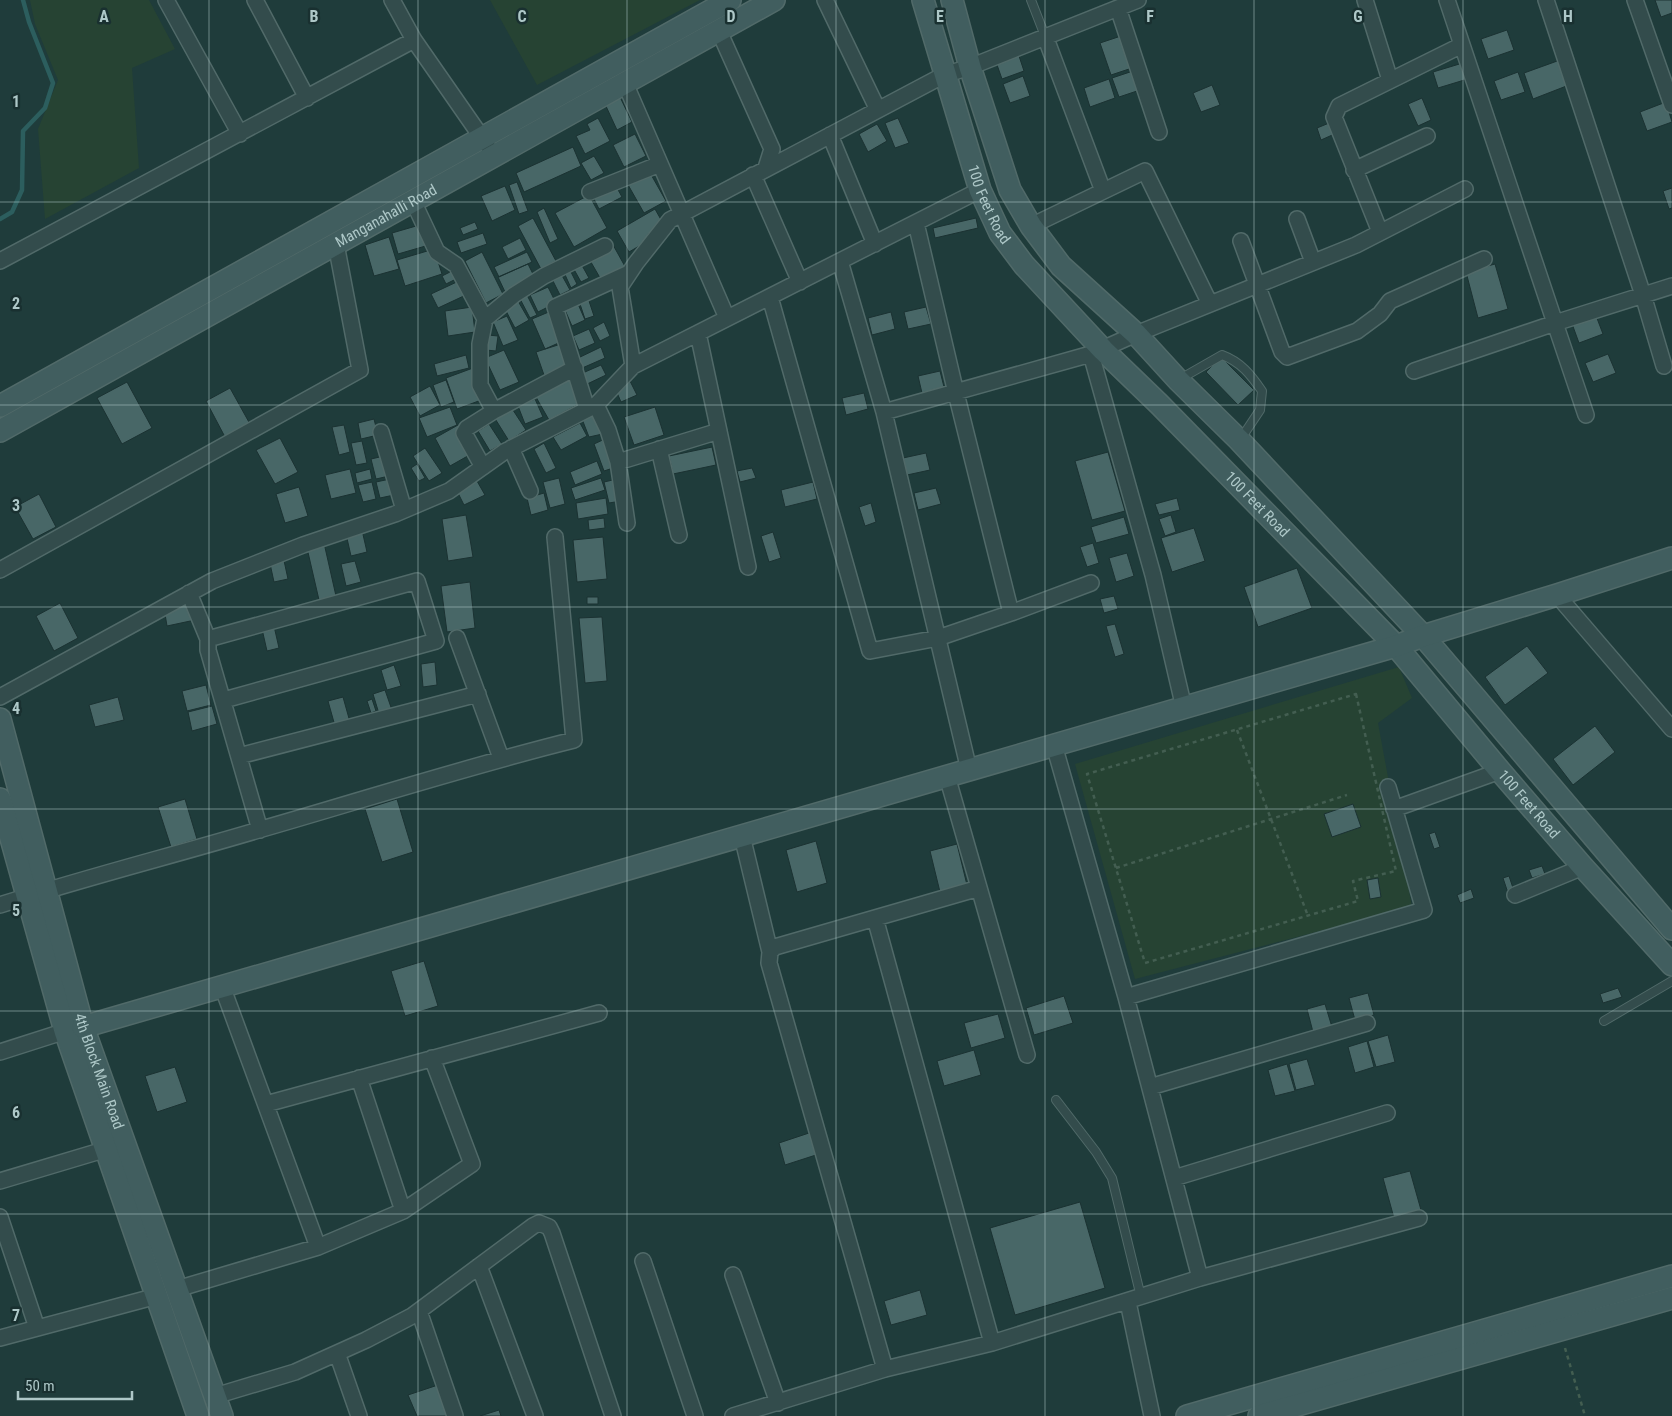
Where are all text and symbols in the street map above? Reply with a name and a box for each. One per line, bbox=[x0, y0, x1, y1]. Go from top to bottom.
text: A bbox=[99, 7, 109, 26]
text: B bbox=[310, 7, 319, 26]
text: C bbox=[517, 7, 527, 26]
text: D bbox=[726, 7, 736, 26]
text: E bbox=[936, 7, 944, 26]
text: F bbox=[1146, 7, 1154, 26]
text: G bbox=[1353, 7, 1363, 26]
text: H bbox=[1563, 7, 1573, 26]
text: 1 bbox=[12, 92, 20, 111]
street label: 100 Feet Road bbox=[964, 163, 1014, 248]
street label: Manganahalli Road bbox=[332, 181, 440, 251]
text: 2 bbox=[12, 294, 20, 313]
street label: 100 Feet Road bbox=[1221, 468, 1293, 541]
text: 3 bbox=[12, 496, 20, 515]
text: 4 bbox=[12, 699, 20, 718]
street label: 100 Feet Road bbox=[1494, 766, 1563, 842]
text: 5 bbox=[12, 901, 20, 920]
street label: 4th Block Main Road bbox=[71, 1011, 128, 1132]
text: 6 bbox=[12, 1103, 20, 1122]
text: 7 bbox=[12, 1306, 20, 1325]
scale bar bbox=[18, 1368, 131, 1400]
text: 50 m bbox=[25, 1377, 55, 1395]

